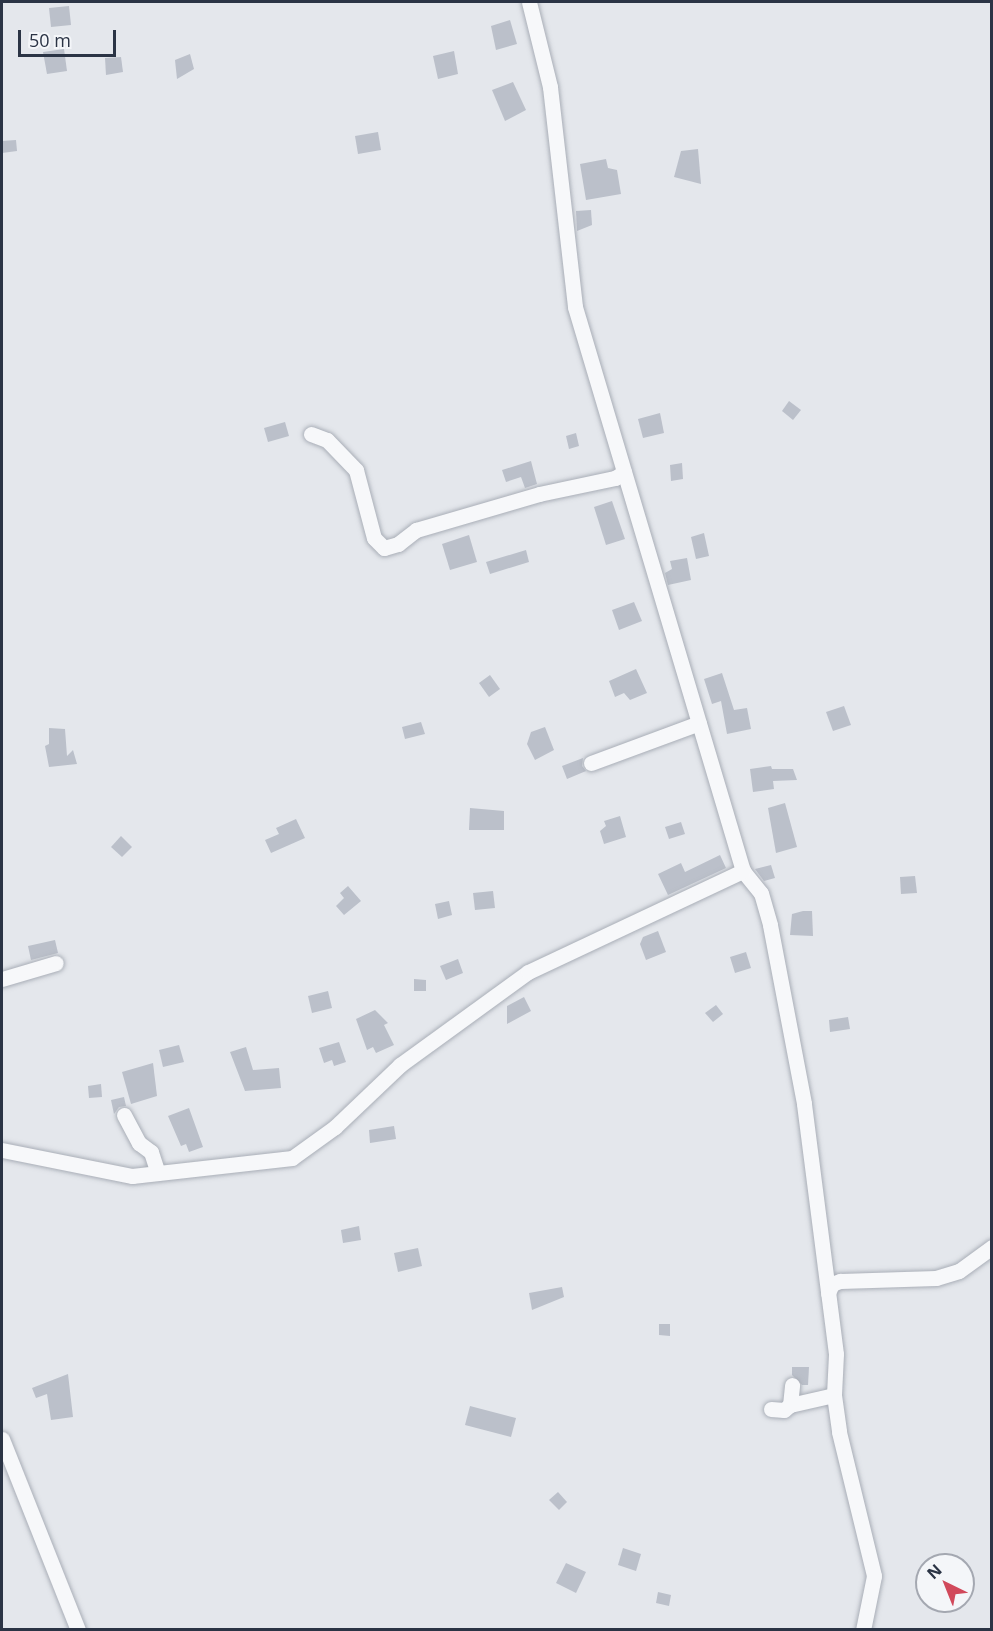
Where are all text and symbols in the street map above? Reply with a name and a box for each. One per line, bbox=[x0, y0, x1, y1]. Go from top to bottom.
scale bar bbox=[21, 18, 118, 56]
text: 50 m bbox=[29, 28, 71, 52]
north arrow bbox=[915, 1553, 975, 1613]
text: N bbox=[922, 1559, 946, 1584]

